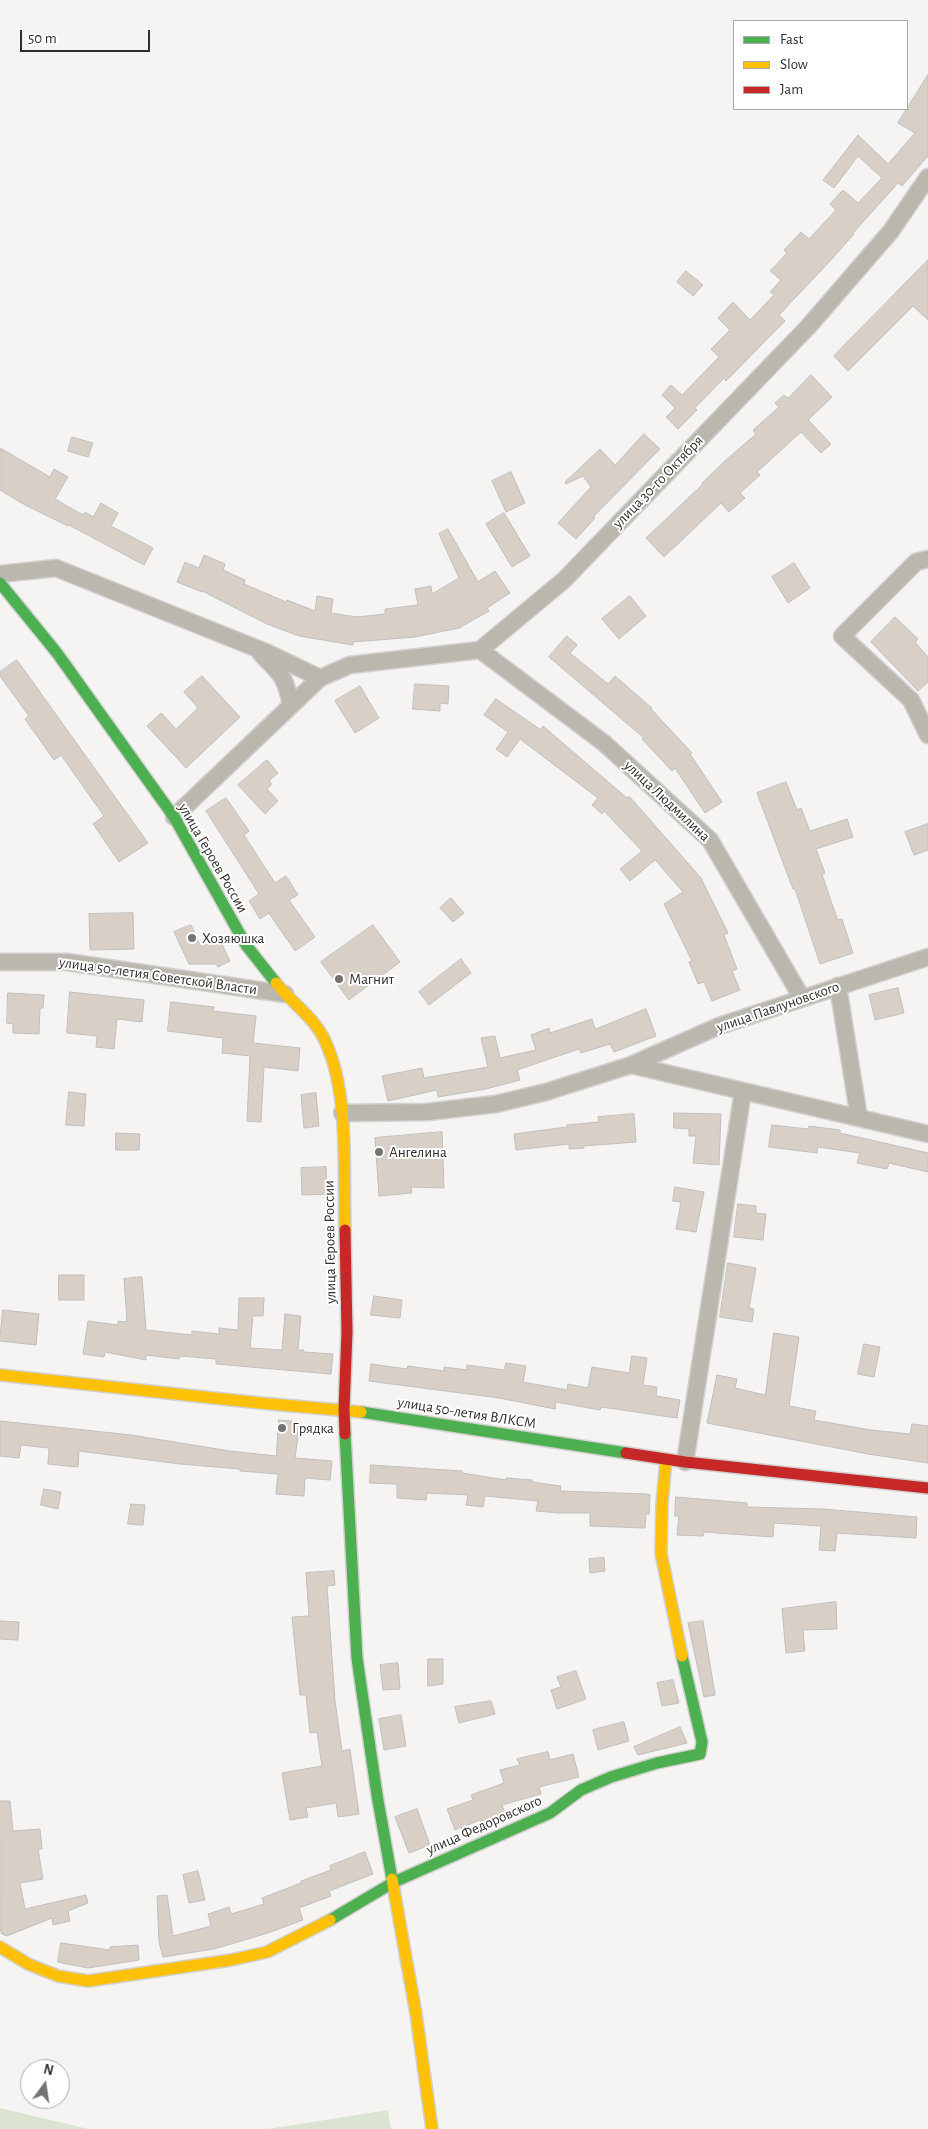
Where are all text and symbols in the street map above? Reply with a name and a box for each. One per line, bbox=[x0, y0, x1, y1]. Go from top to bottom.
scale bar bbox=[22, 20, 152, 52]
legend bbox=[733, 20, 908, 110]
text: 50 m bbox=[28, 31, 57, 46]
text: Fast bbox=[780, 32, 803, 47]
text: Slow bbox=[780, 57, 808, 72]
text: Jam bbox=[780, 82, 803, 97]
street label: улица 30-го Октября bbox=[609, 432, 707, 532]
street label: улица Людмилина bbox=[620, 757, 714, 845]
street label: улица Героев России bbox=[174, 800, 252, 916]
place label: Хозяюшка bbox=[202, 929, 264, 947]
marker: Хозяюшка bbox=[186, 932, 198, 944]
street label: улица 50-летия Советской Власти bbox=[58, 953, 258, 999]
place label: Магнит bbox=[349, 970, 394, 988]
marker: Магнит bbox=[333, 973, 345, 985]
street label: улица Павлуновского bbox=[714, 978, 842, 1036]
place label: Ангелина bbox=[389, 1143, 447, 1161]
marker: Ангелина bbox=[373, 1146, 385, 1158]
street label: улица Героев России bbox=[320, 1180, 340, 1304]
street label: улица 50-летия ВЛКСМ bbox=[396, 1393, 538, 1433]
place label: Грядка bbox=[292, 1419, 334, 1437]
marker: Грядка bbox=[276, 1422, 288, 1434]
street label: улица Федоровского bbox=[423, 1791, 545, 1859]
north arrow bbox=[20, 2059, 70, 2109]
text: N bbox=[42, 2062, 55, 2078]

